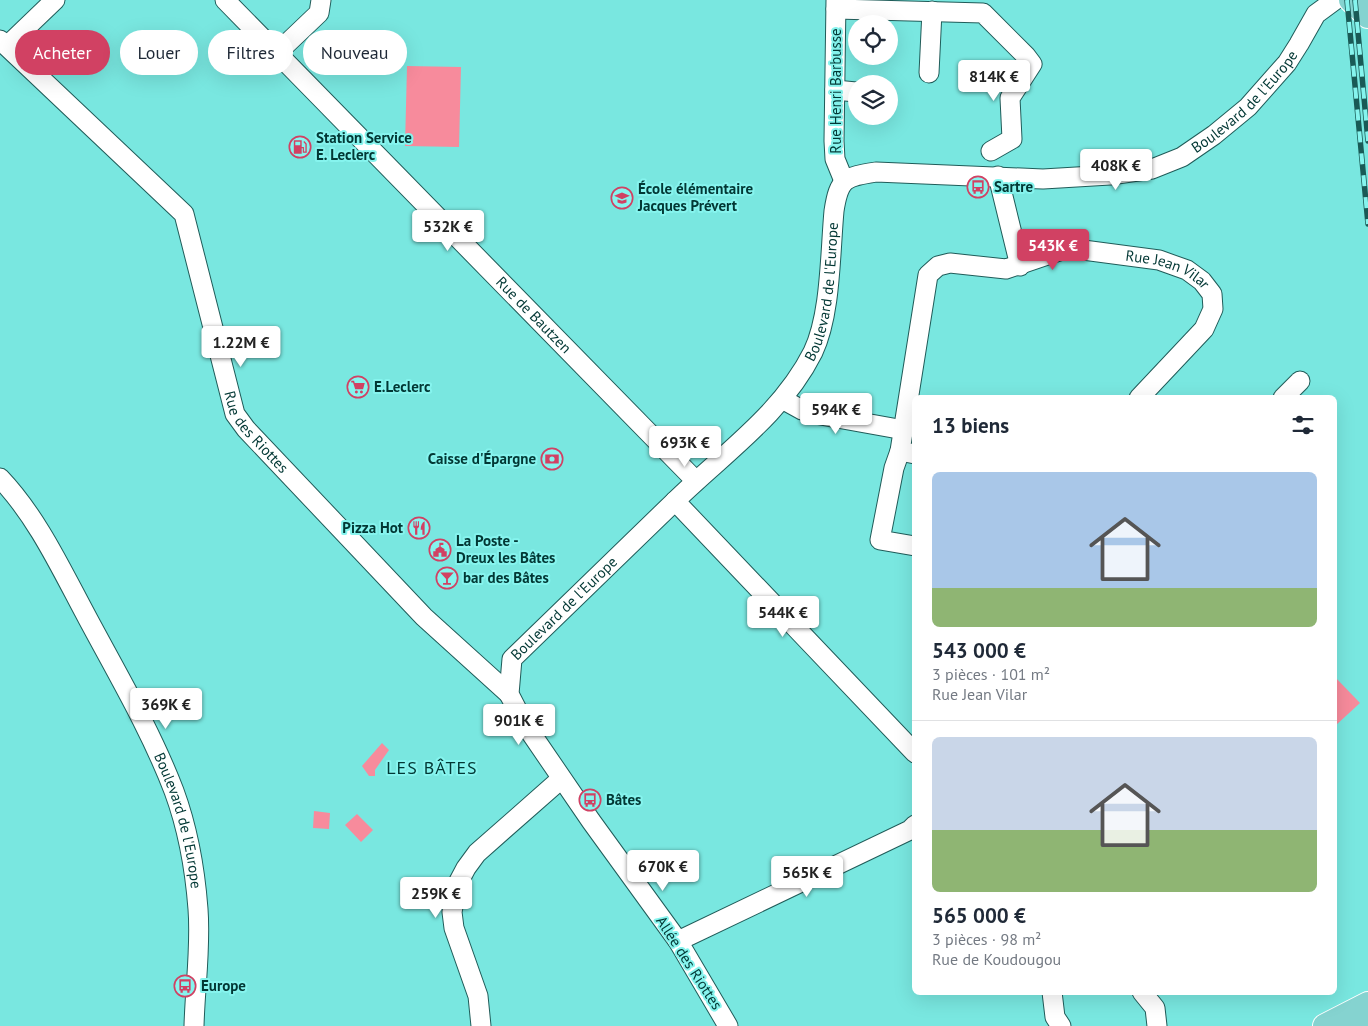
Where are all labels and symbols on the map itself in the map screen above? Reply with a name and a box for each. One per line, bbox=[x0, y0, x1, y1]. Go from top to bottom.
street label: Rue Henri Barbusse bbox=[826, 28, 845, 154]
street label: Boulevard de l'Europe bbox=[1188, 47, 1301, 157]
pin: 814K € bbox=[953, 59, 1035, 102]
place label: Station Service E. Leclerc bbox=[316, 128, 412, 164]
fuel station icon: Station Service E. Leclerc bbox=[288, 135, 312, 159]
pin: 408K € bbox=[1075, 148, 1157, 191]
bus stop icon: Sartre bbox=[966, 175, 990, 199]
place label: Sartre bbox=[994, 177, 1034, 196]
place label: École élémentaire Jacques Prévert bbox=[637, 179, 753, 215]
school or university icon: École élémentaire Jacques Prévert bbox=[610, 186, 634, 210]
pin: 532K € bbox=[407, 210, 489, 252]
street label: Boulevard de l'Europe bbox=[800, 222, 842, 364]
pin: 543K € bbox=[1012, 228, 1094, 271]
street label: Rue Jean Vilar bbox=[1125, 246, 1214, 292]
street label: Rue de Bautzen bbox=[492, 272, 576, 357]
pin: 1.22M € bbox=[195, 326, 287, 368]
supermarket icon: E.Leclerc bbox=[346, 375, 370, 399]
place label: E.Leclerc bbox=[374, 377, 431, 396]
street label: Rue des Riottes bbox=[220, 389, 293, 477]
pin: 594K € bbox=[795, 392, 877, 435]
pin: 693K € bbox=[644, 426, 726, 468]
bank icon: Caisse d'Épargne bbox=[540, 447, 564, 471]
place label: Caisse d'Épargne bbox=[428, 449, 536, 468]
restaurant icon: Pizza Hot bbox=[407, 516, 431, 540]
place label: Pizza Hot bbox=[342, 518, 404, 537]
place label: La Poste - Dreux les Bâtes bbox=[456, 531, 555, 567]
public building icon: La Poste - Dreux les Bâtes bbox=[428, 538, 452, 562]
street label: Boulevard de l'Europe bbox=[507, 552, 621, 664]
bar icon: bar des Bâtes bbox=[435, 566, 459, 590]
place label: bar des Bâtes bbox=[463, 568, 549, 587]
pin: 544K € bbox=[742, 596, 824, 638]
pin: 369K € bbox=[125, 688, 207, 730]
pin: 901K € bbox=[478, 704, 560, 746]
street label: Boulevard de l'Europe bbox=[150, 749, 206, 890]
district label: LES BÂTES bbox=[386, 756, 478, 779]
bus stop icon: Bâtes bbox=[578, 788, 602, 812]
place label: Bâtes bbox=[606, 790, 641, 809]
pin: 670K € bbox=[622, 850, 704, 892]
pin: 565K € bbox=[766, 856, 848, 898]
pin: 259K € bbox=[395, 876, 477, 919]
street label: Allée des Riottes bbox=[652, 912, 727, 1013]
bus stop icon: Europe bbox=[173, 974, 197, 998]
place label: Europe bbox=[201, 976, 246, 995]

